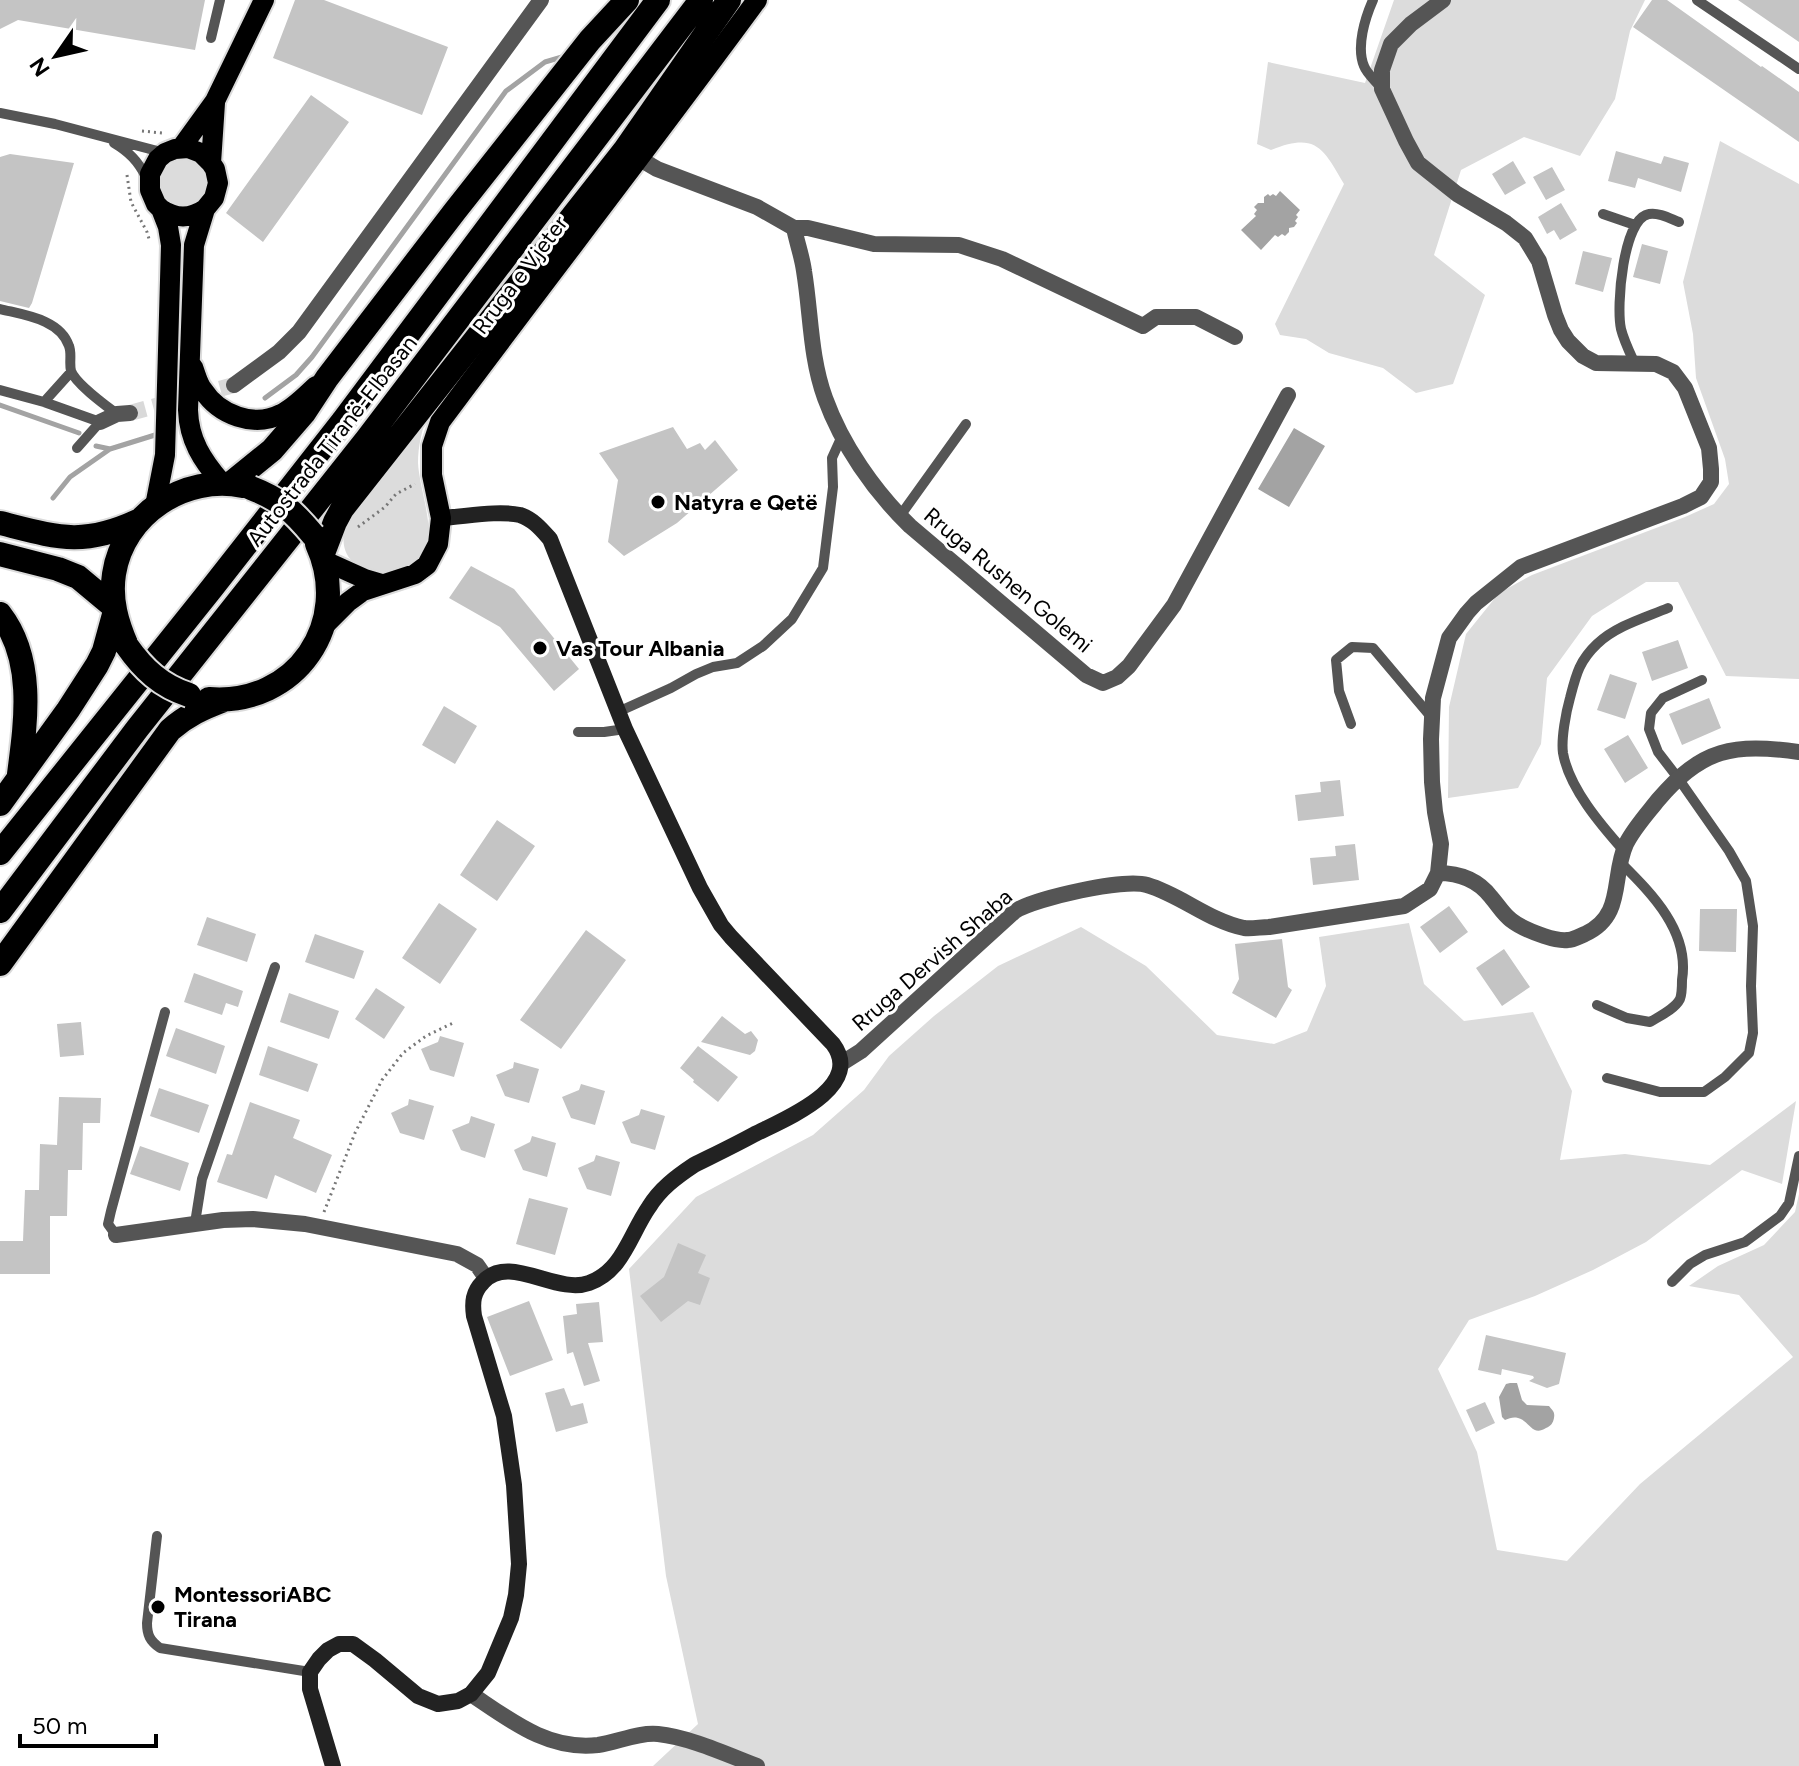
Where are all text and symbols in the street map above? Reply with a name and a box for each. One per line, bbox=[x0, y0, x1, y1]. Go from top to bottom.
north arrow bbox=[16, 16, 96, 96]
text: N bbox=[24, 52, 56, 82]
street label: Rruga e Vjeter bbox=[467, 210, 574, 340]
street label: Autostrada Tiranë-Elbasan bbox=[241, 330, 423, 552]
place label: Natyra e Qetë bbox=[674, 489, 817, 516]
marker: Natyra e Qetë bbox=[649, 493, 667, 511]
street label: Rruga Rushen Golemi bbox=[918, 502, 1098, 658]
place label: Vas Tour Albania bbox=[556, 635, 724, 662]
marker: Vas Tour Albania bbox=[531, 639, 549, 657]
street label: Rruga Dervish Shaba bbox=[846, 883, 1018, 1037]
place label: MontessoriABC Tirana bbox=[174, 1581, 332, 1633]
marker: MontessoriABC Tirana bbox=[149, 1598, 167, 1616]
scale bar bbox=[20, 1698, 156, 1748]
text: 50 m bbox=[32, 1711, 88, 1740]

